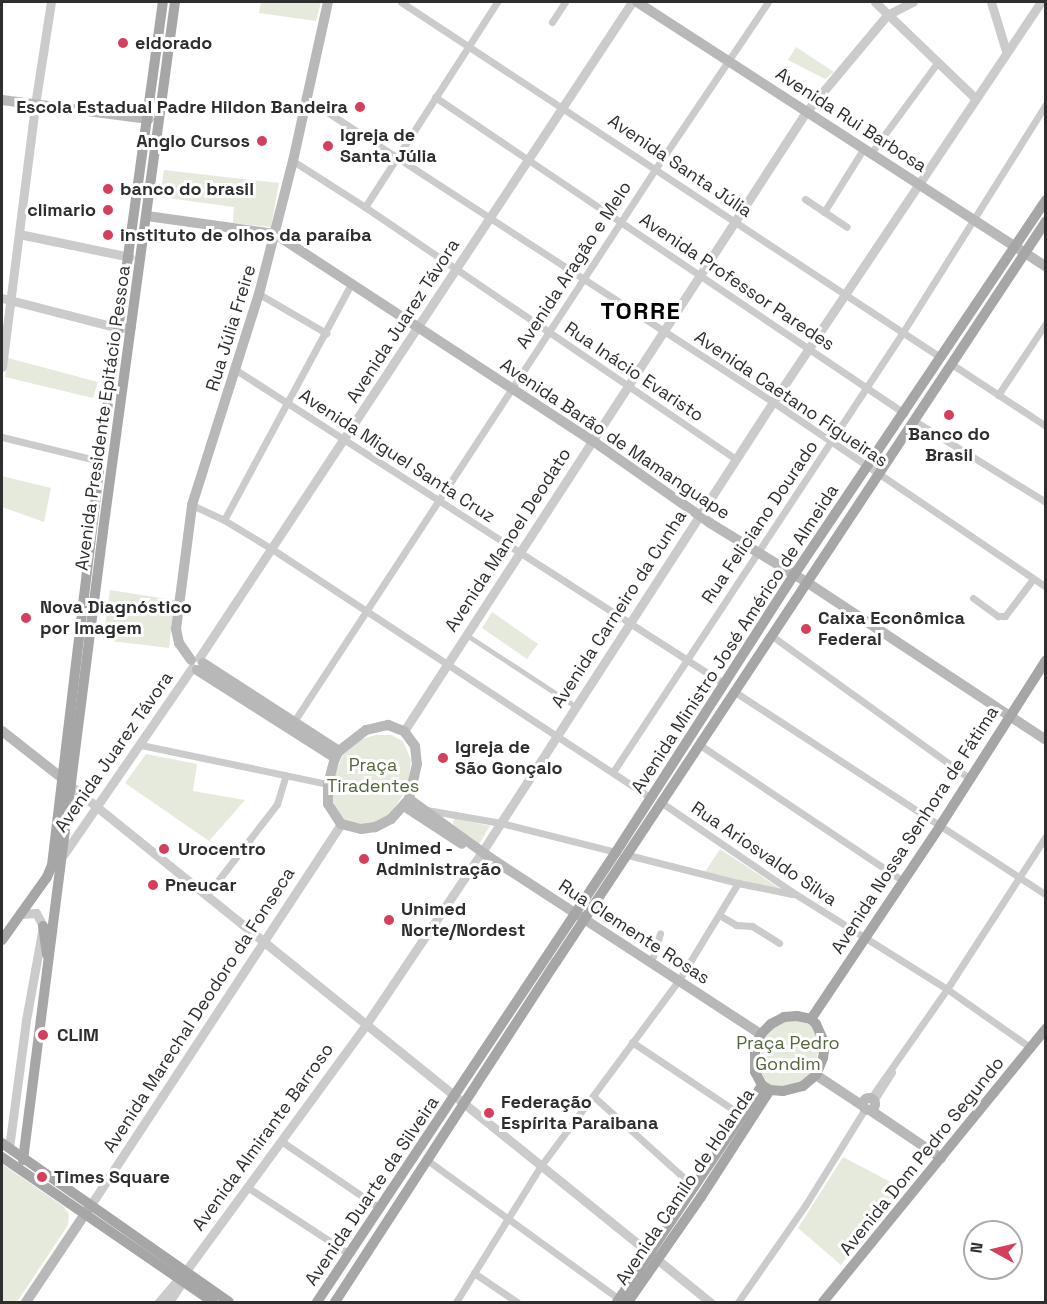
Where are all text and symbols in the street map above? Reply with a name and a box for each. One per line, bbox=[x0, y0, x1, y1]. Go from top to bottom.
place label: eldorado bbox=[135, 32, 212, 54]
marker: eldorado bbox=[116, 36, 130, 50]
street label: Avenida Rui Barbosa bbox=[771, 63, 931, 177]
place label: Escola Estadual Padre Hildon Bandeira bbox=[16, 96, 348, 118]
marker: Escola Estadual Padre Hildon Bandeira bbox=[353, 100, 367, 114]
street label: Avenida Santa Júlia bbox=[604, 110, 756, 222]
place label: Igreja de Santa Júlia bbox=[340, 125, 437, 168]
place label: Anglo Cursos bbox=[136, 130, 250, 152]
marker: Anglo Cursos bbox=[255, 134, 269, 148]
marker: Igreja de Santa Júlia bbox=[321, 139, 335, 153]
street label: Avenida Aragão e Melo bbox=[512, 177, 636, 353]
place label: banco do brasil bbox=[120, 178, 254, 200]
marker: banco do brasil bbox=[101, 182, 115, 196]
place label: climario bbox=[27, 199, 96, 221]
marker: climario bbox=[101, 203, 115, 217]
street label: Avenida Professor Paredes bbox=[635, 209, 839, 355]
place label: instituto de olhos da paraíba bbox=[120, 224, 372, 246]
marker: instituto de olhos da paraíba bbox=[101, 228, 115, 242]
street label: Avenida Juarez Távora bbox=[342, 235, 464, 407]
street label: Rua Júlia Freire bbox=[202, 262, 260, 394]
street label: Avenida Presidente Epitácio Pessoa bbox=[71, 264, 135, 572]
district label: TORRE bbox=[601, 297, 681, 325]
street label: Rua Inácio Evaristo bbox=[560, 317, 708, 427]
street label: Avenida Caetano Figueiras bbox=[690, 326, 892, 472]
street label: Avenida Barão de Mamanguape bbox=[496, 354, 734, 524]
street label: Avenida Miguel Santa Cruz bbox=[295, 384, 499, 528]
marker: Banco do Brasil bbox=[942, 408, 956, 422]
place label: Banco do Brasil bbox=[908, 424, 990, 466]
street label: Rua Feliciano Dourado bbox=[697, 436, 823, 608]
street label: Avenida Manoel Deodato bbox=[440, 444, 576, 636]
street label: Avenida Ministro José Américo de Almeida bbox=[627, 480, 843, 798]
street label: Avenida Carneiro da Cunha bbox=[547, 506, 691, 712]
place label: Nova Diagnóstico por Imagem bbox=[40, 597, 192, 640]
place label: Caixa Econômica Federal bbox=[818, 608, 965, 650]
marker: Nova Diagnóstico por Imagem bbox=[17, 609, 35, 627]
marker: Caixa Econômica Federal bbox=[799, 622, 813, 636]
street label: Avenida Juarez Távora bbox=[50, 667, 178, 837]
street label: Avenida Nossa Senhora de Fátima bbox=[827, 702, 1003, 958]
place label: Igreja de São Gonçalo bbox=[455, 737, 562, 780]
marker: Igreja de São Gonçalo bbox=[436, 751, 450, 765]
park label: Praça Tiradentes bbox=[327, 755, 419, 798]
street label: Rua Ariosvaldo Silva bbox=[687, 797, 841, 911]
place label: Urocentro bbox=[178, 838, 266, 860]
place label: Unimed - Administração bbox=[376, 838, 501, 880]
marker: Urocentro bbox=[155, 840, 173, 858]
marker: Unimed - Administração bbox=[357, 852, 371, 866]
street label: Avenida Marechal Deodoro da Fonseca bbox=[99, 863, 299, 1157]
place label: Pneucar bbox=[165, 874, 237, 896]
street label: Rua Clemente Rosas bbox=[554, 875, 714, 989]
marker: Pneucar bbox=[146, 878, 160, 892]
place label: Unimed Norte/Nordest bbox=[401, 899, 525, 942]
marker: Unimed Norte/Nordest bbox=[382, 913, 396, 927]
place label: CLIM bbox=[57, 1024, 99, 1046]
marker: CLIM bbox=[34, 1026, 52, 1044]
park label: Praça Pedro Gondim bbox=[736, 1033, 840, 1076]
street label: Avenida Almirante Barroso bbox=[188, 1039, 338, 1235]
street label: Avenida Dom Pedro Segundo bbox=[835, 1052, 1009, 1260]
street label: Avenida Camilo de Holanda bbox=[611, 1085, 759, 1289]
street label: Avenida Duarte da Silveira bbox=[300, 1092, 444, 1290]
place label: Federação Espírita Paraibana bbox=[501, 1092, 658, 1134]
marker: Federação Espírita Paraibana bbox=[482, 1106, 496, 1120]
place label: Times Square bbox=[54, 1166, 170, 1188]
marker: Times Square bbox=[35, 1170, 49, 1184]
north arrow bbox=[963, 1220, 1023, 1280]
text: N bbox=[966, 1241, 988, 1254]

